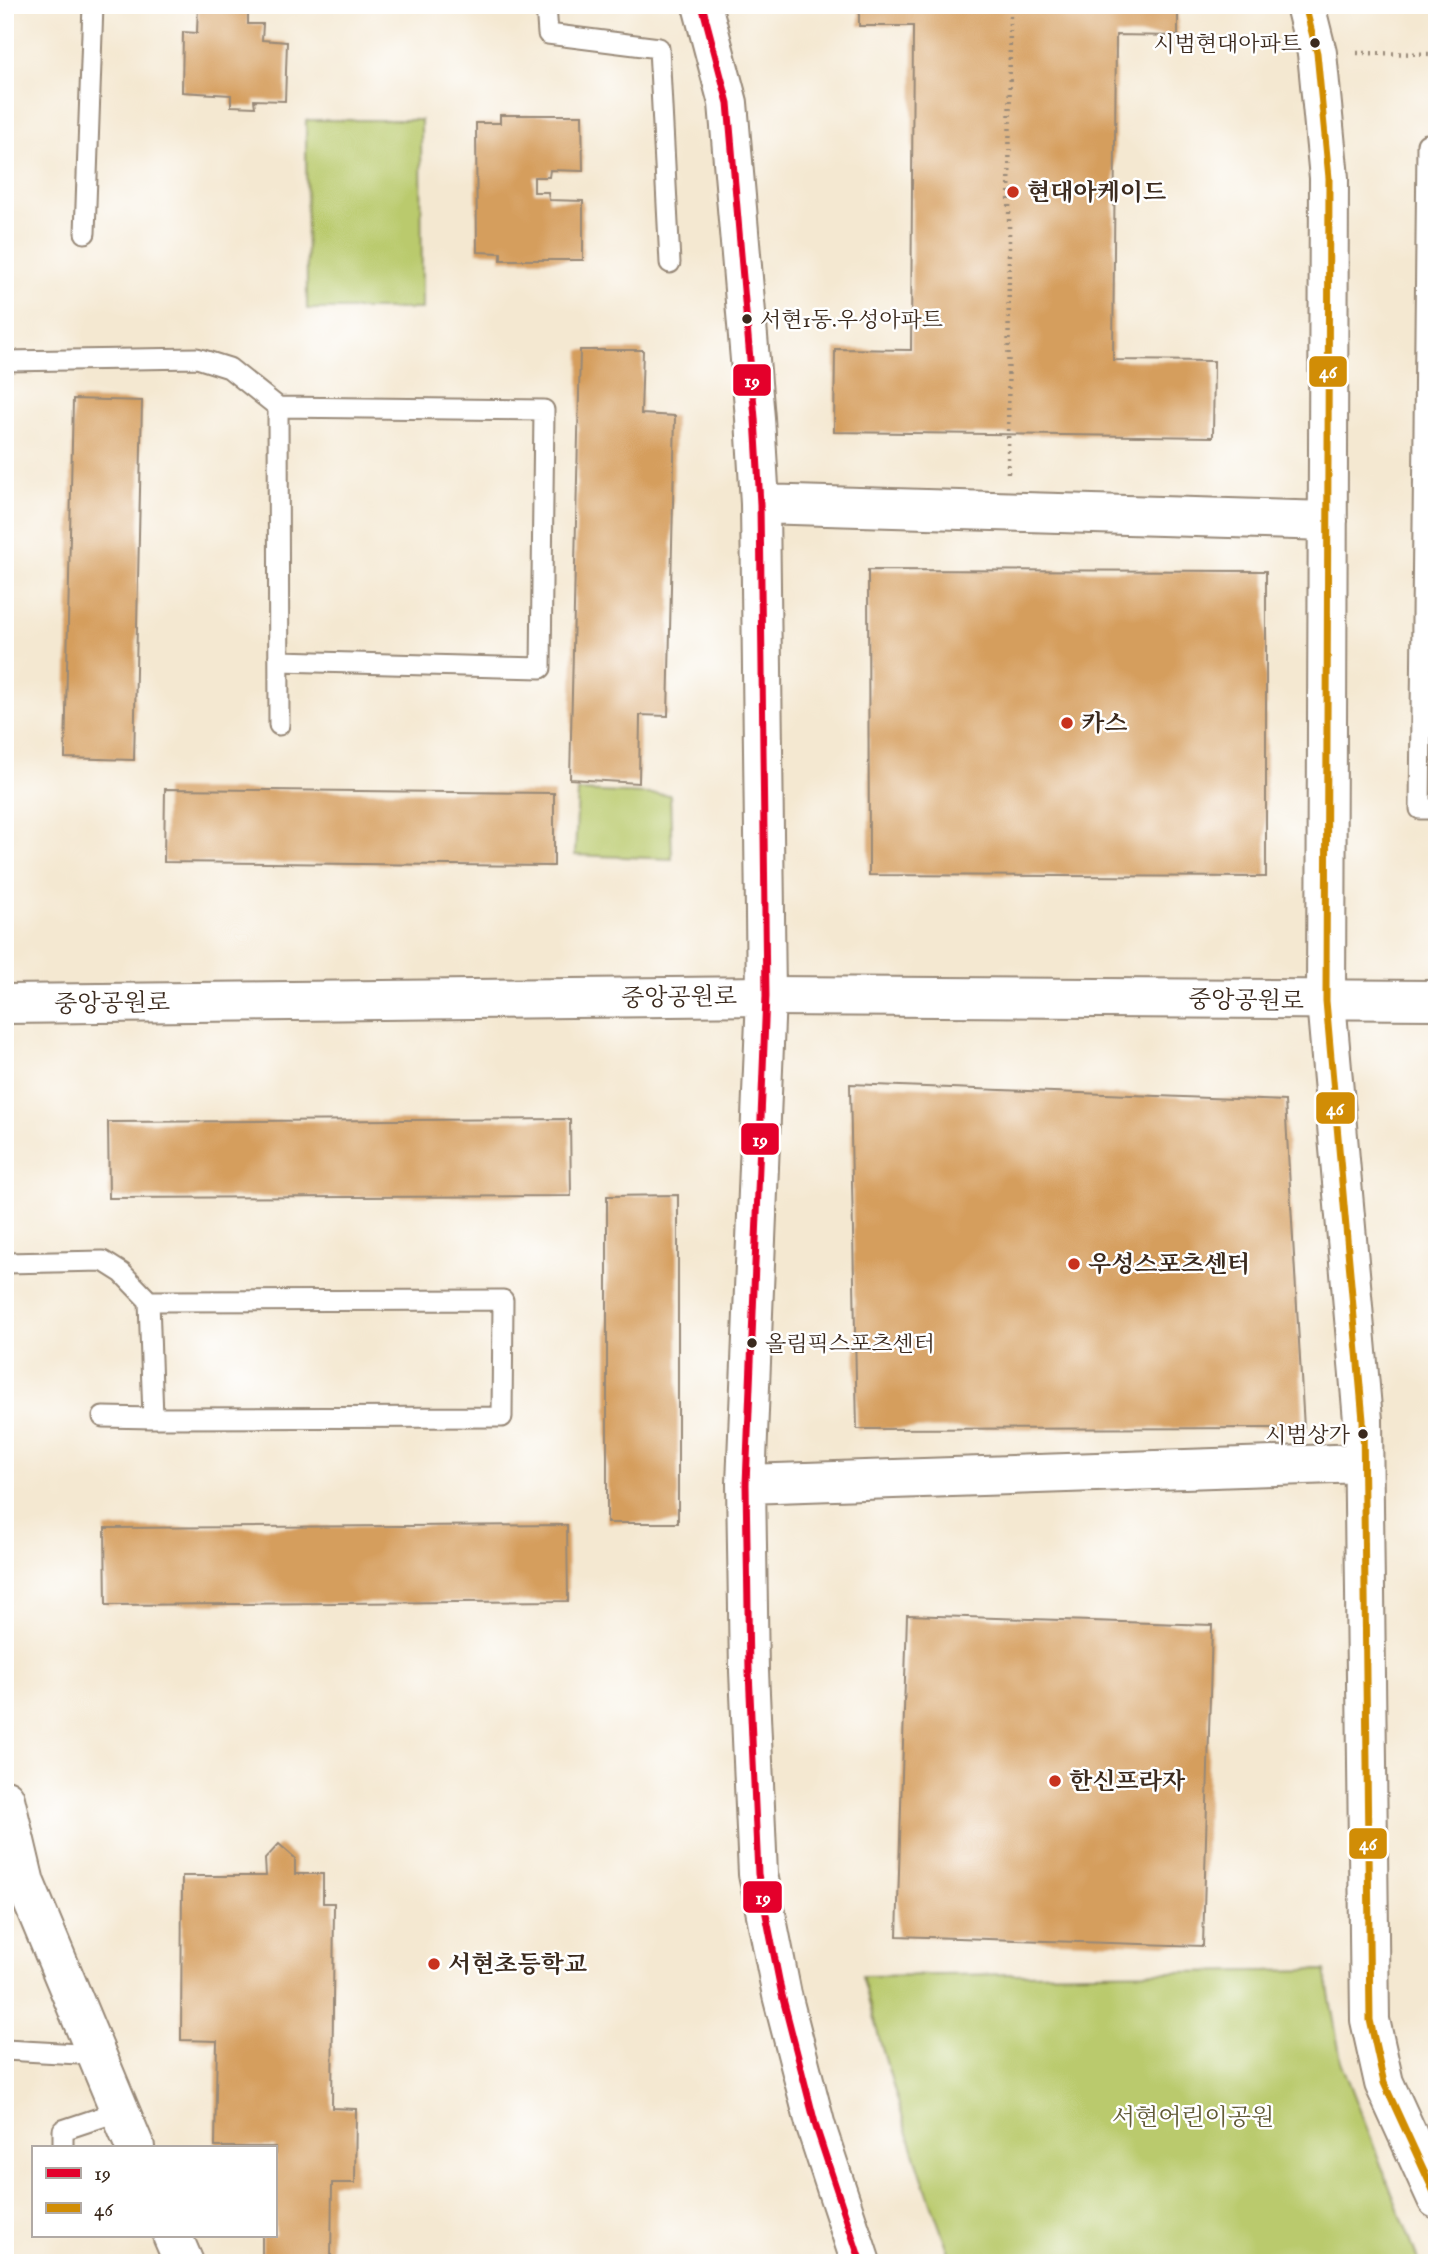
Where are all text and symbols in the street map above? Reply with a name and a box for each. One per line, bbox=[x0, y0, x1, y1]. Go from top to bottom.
place label: 시범현대아파트 bbox=[1153, 31, 1302, 59]
marker: 시범현대아파트 bbox=[1308, 36, 1322, 50]
place label: 현대아케이드 bbox=[1027, 178, 1166, 209]
marker: 현대아케이드 bbox=[1005, 184, 1021, 200]
place label: 서현1동.우성아파트 bbox=[760, 307, 943, 335]
marker: 서현1동.우성아파트 bbox=[740, 312, 754, 326]
line badge: 46 bbox=[1308, 355, 1348, 388]
text: 46 bbox=[1319, 361, 1338, 385]
line badge: 19 bbox=[732, 363, 772, 397]
text: 19 bbox=[744, 370, 760, 394]
place label: 카스 bbox=[1081, 709, 1127, 740]
marker: 카스 bbox=[1059, 715, 1075, 731]
street label: 중앙공원로 bbox=[621, 982, 737, 1015]
street label: 중앙공원로 bbox=[1188, 985, 1304, 1018]
street label: 중앙공원로 bbox=[54, 988, 170, 1021]
line badge: 46 bbox=[1315, 1091, 1356, 1125]
text: 46 bbox=[1326, 1098, 1345, 1122]
line badge: 19 bbox=[740, 1122, 780, 1156]
text: 19 bbox=[752, 1129, 768, 1153]
place label: 우성스포츠센터 bbox=[1088, 1250, 1250, 1281]
marker: 우성스포츠센터 bbox=[1066, 1256, 1082, 1272]
place label: 올림픽스포츠센터 bbox=[765, 1331, 935, 1359]
marker: 올림픽스포츠센터 bbox=[745, 1336, 759, 1350]
place label: 시범상가 bbox=[1265, 1422, 1351, 1450]
marker: 시범상가 bbox=[1356, 1427, 1370, 1441]
place label: 한신프라자 bbox=[1069, 1767, 1186, 1798]
marker: 한신프라자 bbox=[1047, 1773, 1063, 1789]
line badge: 46 bbox=[1348, 1827, 1388, 1860]
text: 46 bbox=[1359, 1833, 1378, 1857]
line badge: 19 bbox=[742, 1880, 783, 1914]
text: 19 bbox=[755, 1887, 771, 1911]
place label: 서현초등학교 bbox=[448, 1950, 587, 1981]
marker: 서현초등학교 bbox=[426, 1956, 442, 1972]
park label: 서현어린이공원 bbox=[1112, 2103, 1274, 2134]
legend bbox=[32, 2146, 276, 2236]
text: 19 bbox=[94, 2161, 111, 2188]
text: 46 bbox=[94, 2197, 114, 2224]

